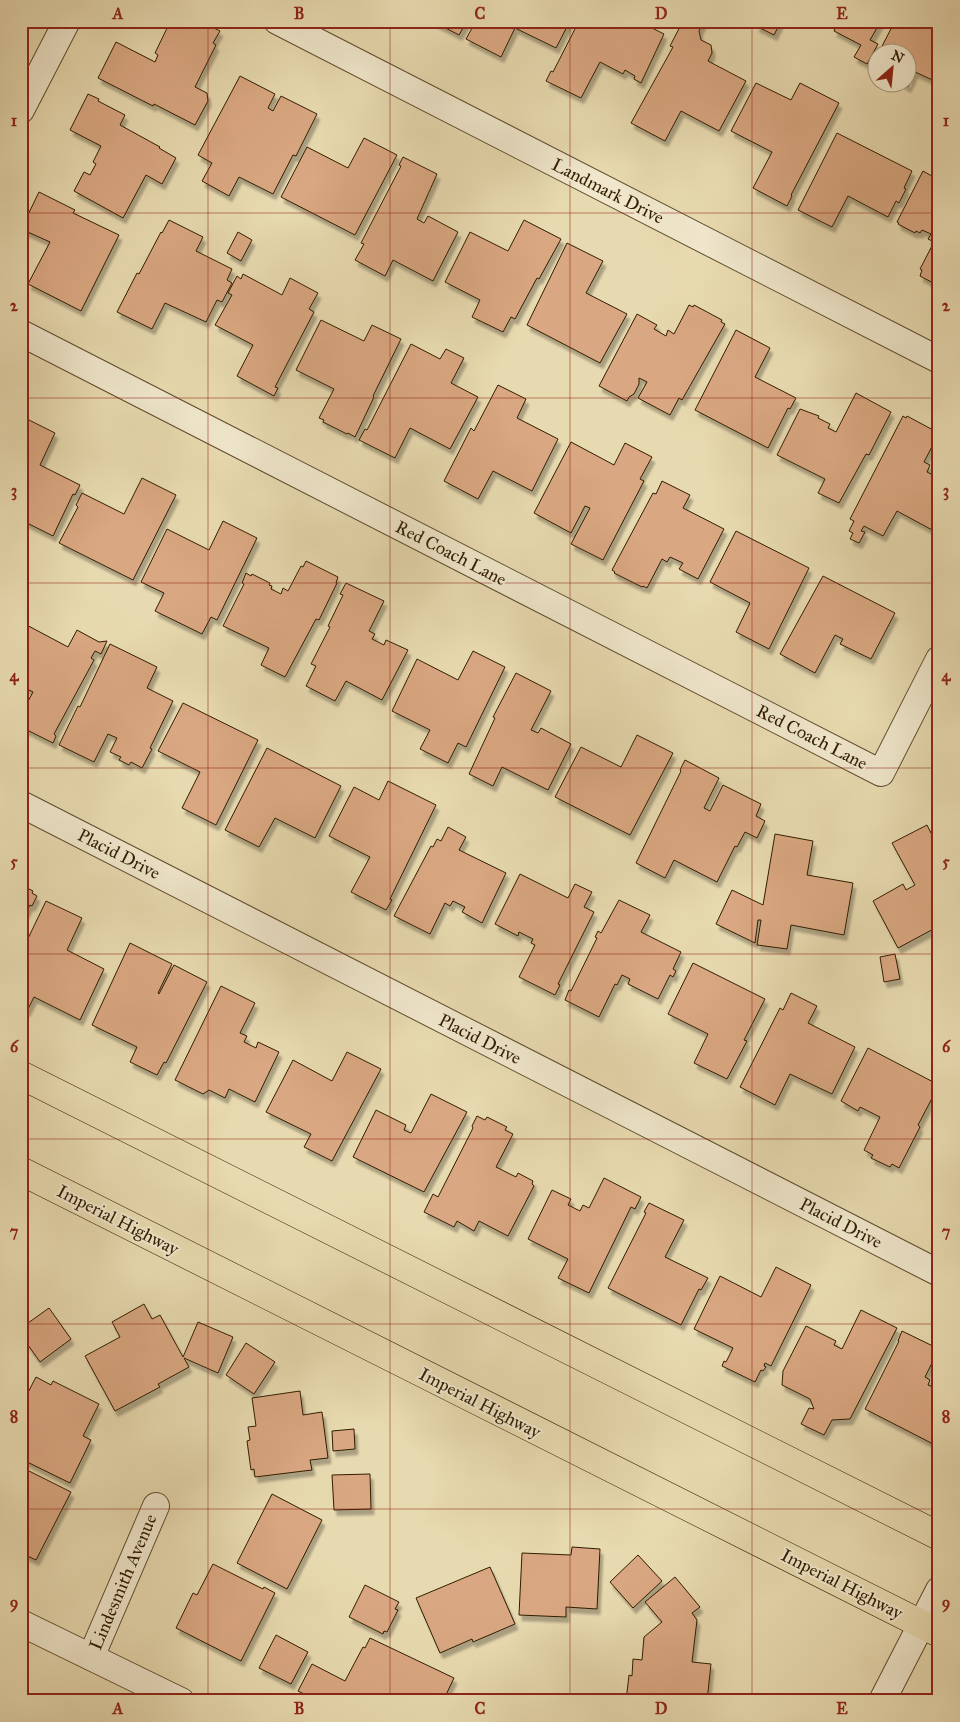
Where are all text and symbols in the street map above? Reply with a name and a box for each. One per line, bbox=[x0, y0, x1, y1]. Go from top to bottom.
text: A bbox=[112, 4, 124, 23]
text: B bbox=[294, 4, 304, 23]
text: C bbox=[475, 4, 486, 23]
text: D bbox=[655, 4, 668, 23]
text: E bbox=[836, 4, 848, 23]
north arrow bbox=[868, 42, 918, 92]
text: N bbox=[889, 47, 907, 67]
text: 1 bbox=[11, 111, 18, 130]
text: 1 bbox=[943, 111, 950, 130]
street label: Landmark Drive bbox=[548, 153, 668, 229]
text: 2 bbox=[10, 296, 19, 315]
text: 2 bbox=[942, 296, 951, 315]
text: 3 bbox=[11, 481, 17, 501]
text: 3 bbox=[943, 481, 949, 501]
street label: Red Coach Lane bbox=[392, 516, 510, 590]
text: 4 bbox=[10, 666, 20, 686]
text: 4 bbox=[942, 666, 952, 686]
street label: Red Coach Lane bbox=[753, 700, 871, 774]
street label: Placid Drive bbox=[74, 824, 164, 884]
text: 5 bbox=[10, 852, 18, 871]
text: 5 bbox=[942, 852, 950, 871]
street label: Placid Drive bbox=[435, 1009, 525, 1069]
text: 6 bbox=[10, 1037, 19, 1056]
text: 6 bbox=[942, 1037, 951, 1056]
street label: Imperial Highway bbox=[53, 1180, 183, 1261]
street label: Placid Drive bbox=[796, 1193, 886, 1253]
text: 7 bbox=[10, 1222, 19, 1241]
text: 7 bbox=[942, 1222, 951, 1241]
street label: Imperial Highway bbox=[415, 1363, 545, 1444]
text: 8 bbox=[10, 1407, 18, 1426]
text: 8 bbox=[942, 1407, 950, 1426]
street label: Lindesmith Avenue bbox=[84, 1511, 162, 1653]
street label: Imperial Highway bbox=[777, 1544, 907, 1625]
text: 9 bbox=[10, 1593, 18, 1613]
text: 9 bbox=[942, 1593, 950, 1613]
text: A bbox=[112, 1699, 124, 1718]
text: B bbox=[294, 1699, 304, 1718]
text: C bbox=[475, 1699, 486, 1718]
text: D bbox=[655, 1699, 668, 1718]
text: E bbox=[836, 1699, 848, 1718]

